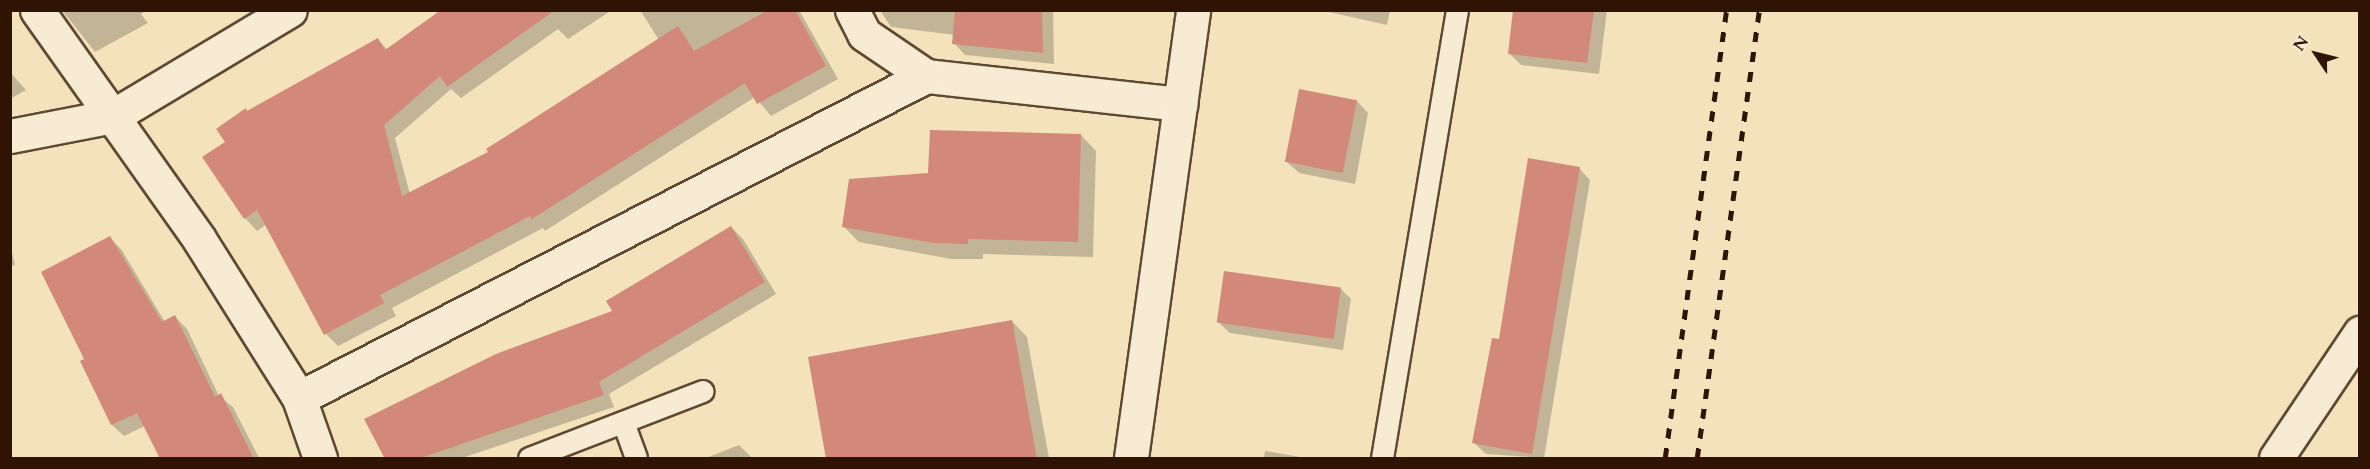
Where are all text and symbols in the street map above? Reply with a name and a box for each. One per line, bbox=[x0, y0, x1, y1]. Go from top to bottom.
north arrow bbox=[2286, 24, 2346, 84]
text: N bbox=[2288, 32, 2314, 56]

